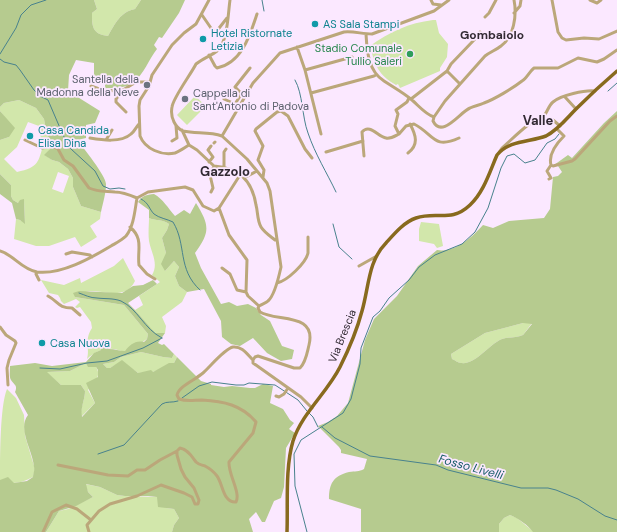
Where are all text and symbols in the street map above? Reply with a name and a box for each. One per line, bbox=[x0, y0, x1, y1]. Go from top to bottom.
place label: AS Sala Stampi bbox=[323, 17, 399, 31]
marker: AS Sala Stampi bbox=[310, 19, 320, 29]
place label: Hotel Ristornate Letizia bbox=[211, 26, 292, 53]
district label: Gombaiolo bbox=[460, 27, 524, 43]
marker: Hotel Ristornate Letizia bbox=[198, 34, 208, 44]
place label: Stadio Comunale Tullio Saleri bbox=[315, 41, 402, 68]
marker: Stadio Comunale Tullio Saleri bbox=[405, 49, 415, 59]
place label: Santella della Madonna della Neve bbox=[36, 72, 139, 99]
marker: Santella della Madonna della Neve bbox=[142, 80, 152, 90]
place label: Cappella di Sant'Antonio di Padova bbox=[193, 86, 309, 113]
marker: Cappella di Sant'Antonio di Padova bbox=[180, 94, 190, 104]
district label: Valle bbox=[523, 112, 554, 129]
place label: Casa Candida Elisa Dina bbox=[38, 123, 109, 150]
marker: Casa Candida Elisa Dina bbox=[25, 131, 35, 141]
district label: Gazzolo bbox=[200, 163, 250, 180]
street label: Via Brescia bbox=[325, 307, 359, 365]
place label: Casa Nuova bbox=[50, 336, 110, 350]
marker: Casa Nuova bbox=[37, 338, 47, 348]
water label: Fosso Livelli bbox=[437, 451, 506, 484]

